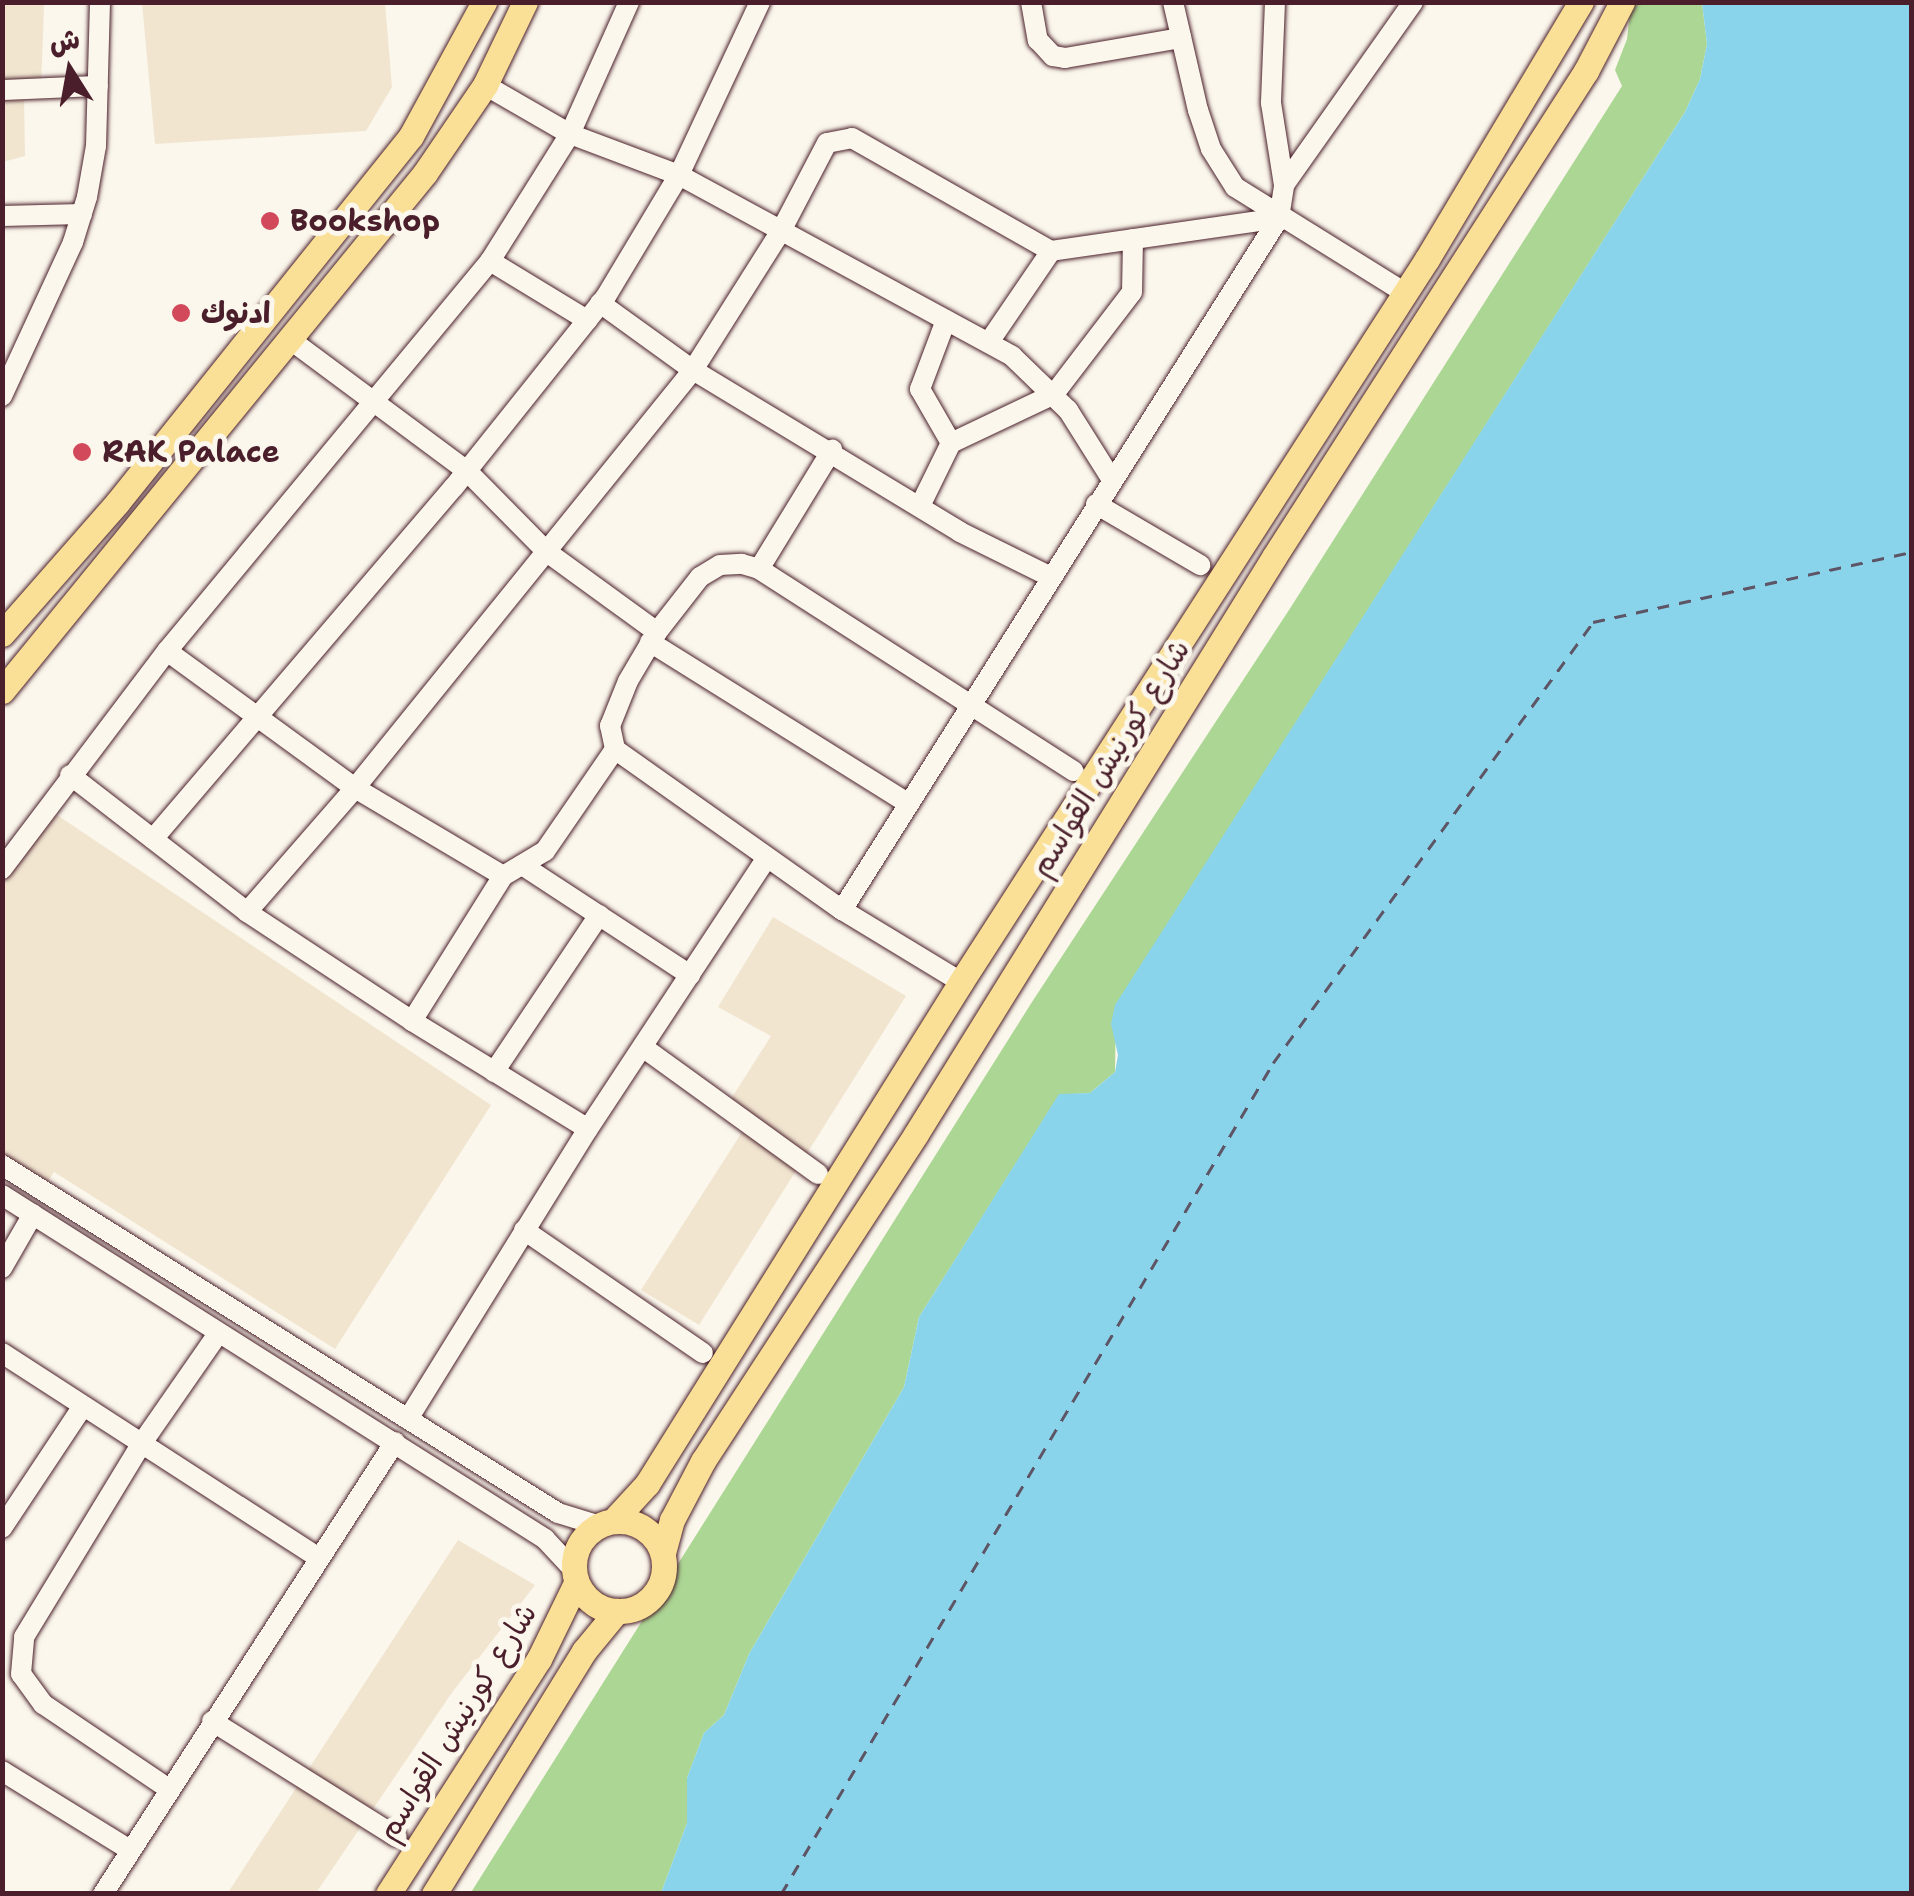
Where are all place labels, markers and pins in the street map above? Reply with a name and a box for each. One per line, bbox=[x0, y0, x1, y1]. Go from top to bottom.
place label: Bookshop bbox=[290, 203, 440, 239]
marker: Bookshop bbox=[259, 210, 281, 232]
place label: ادنوك bbox=[201, 295, 271, 331]
marker: ادنوك bbox=[170, 302, 192, 324]
place label: RAK Palace bbox=[102, 434, 280, 470]
marker: RAK Palace bbox=[71, 441, 93, 463]

